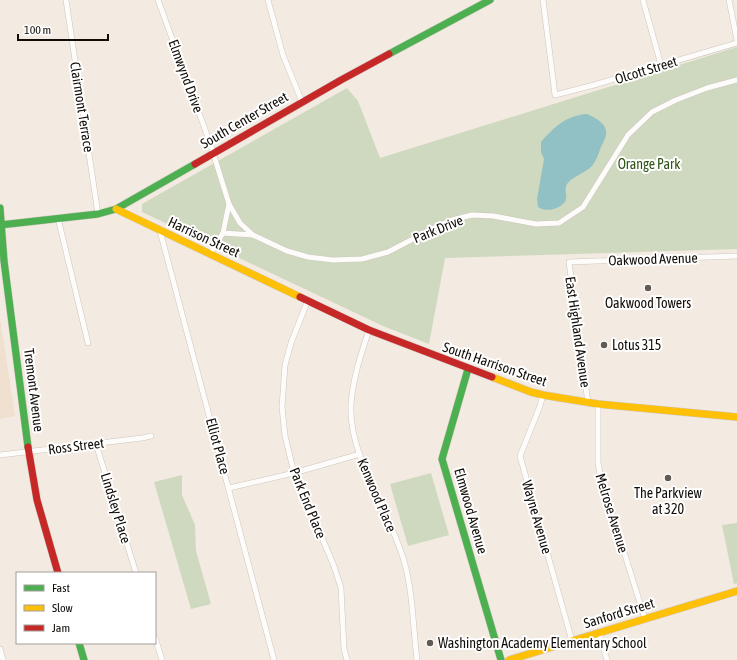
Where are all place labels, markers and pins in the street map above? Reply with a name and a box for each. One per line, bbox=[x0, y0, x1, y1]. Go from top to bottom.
marker: Oakwood Towers bbox=[643, 283, 653, 293]
place label: Oakwood Towers bbox=[605, 295, 691, 311]
place label: Lotus 315 bbox=[612, 337, 661, 353]
marker: Lotus 315 bbox=[599, 340, 609, 350]
marker: The Parkview at 320 bbox=[663, 473, 673, 483]
place label: The Parkview at 320 bbox=[634, 485, 703, 517]
place label: Washington Academy Elementary School bbox=[438, 635, 647, 651]
marker: Washington Academy Elementary School bbox=[425, 638, 435, 648]

